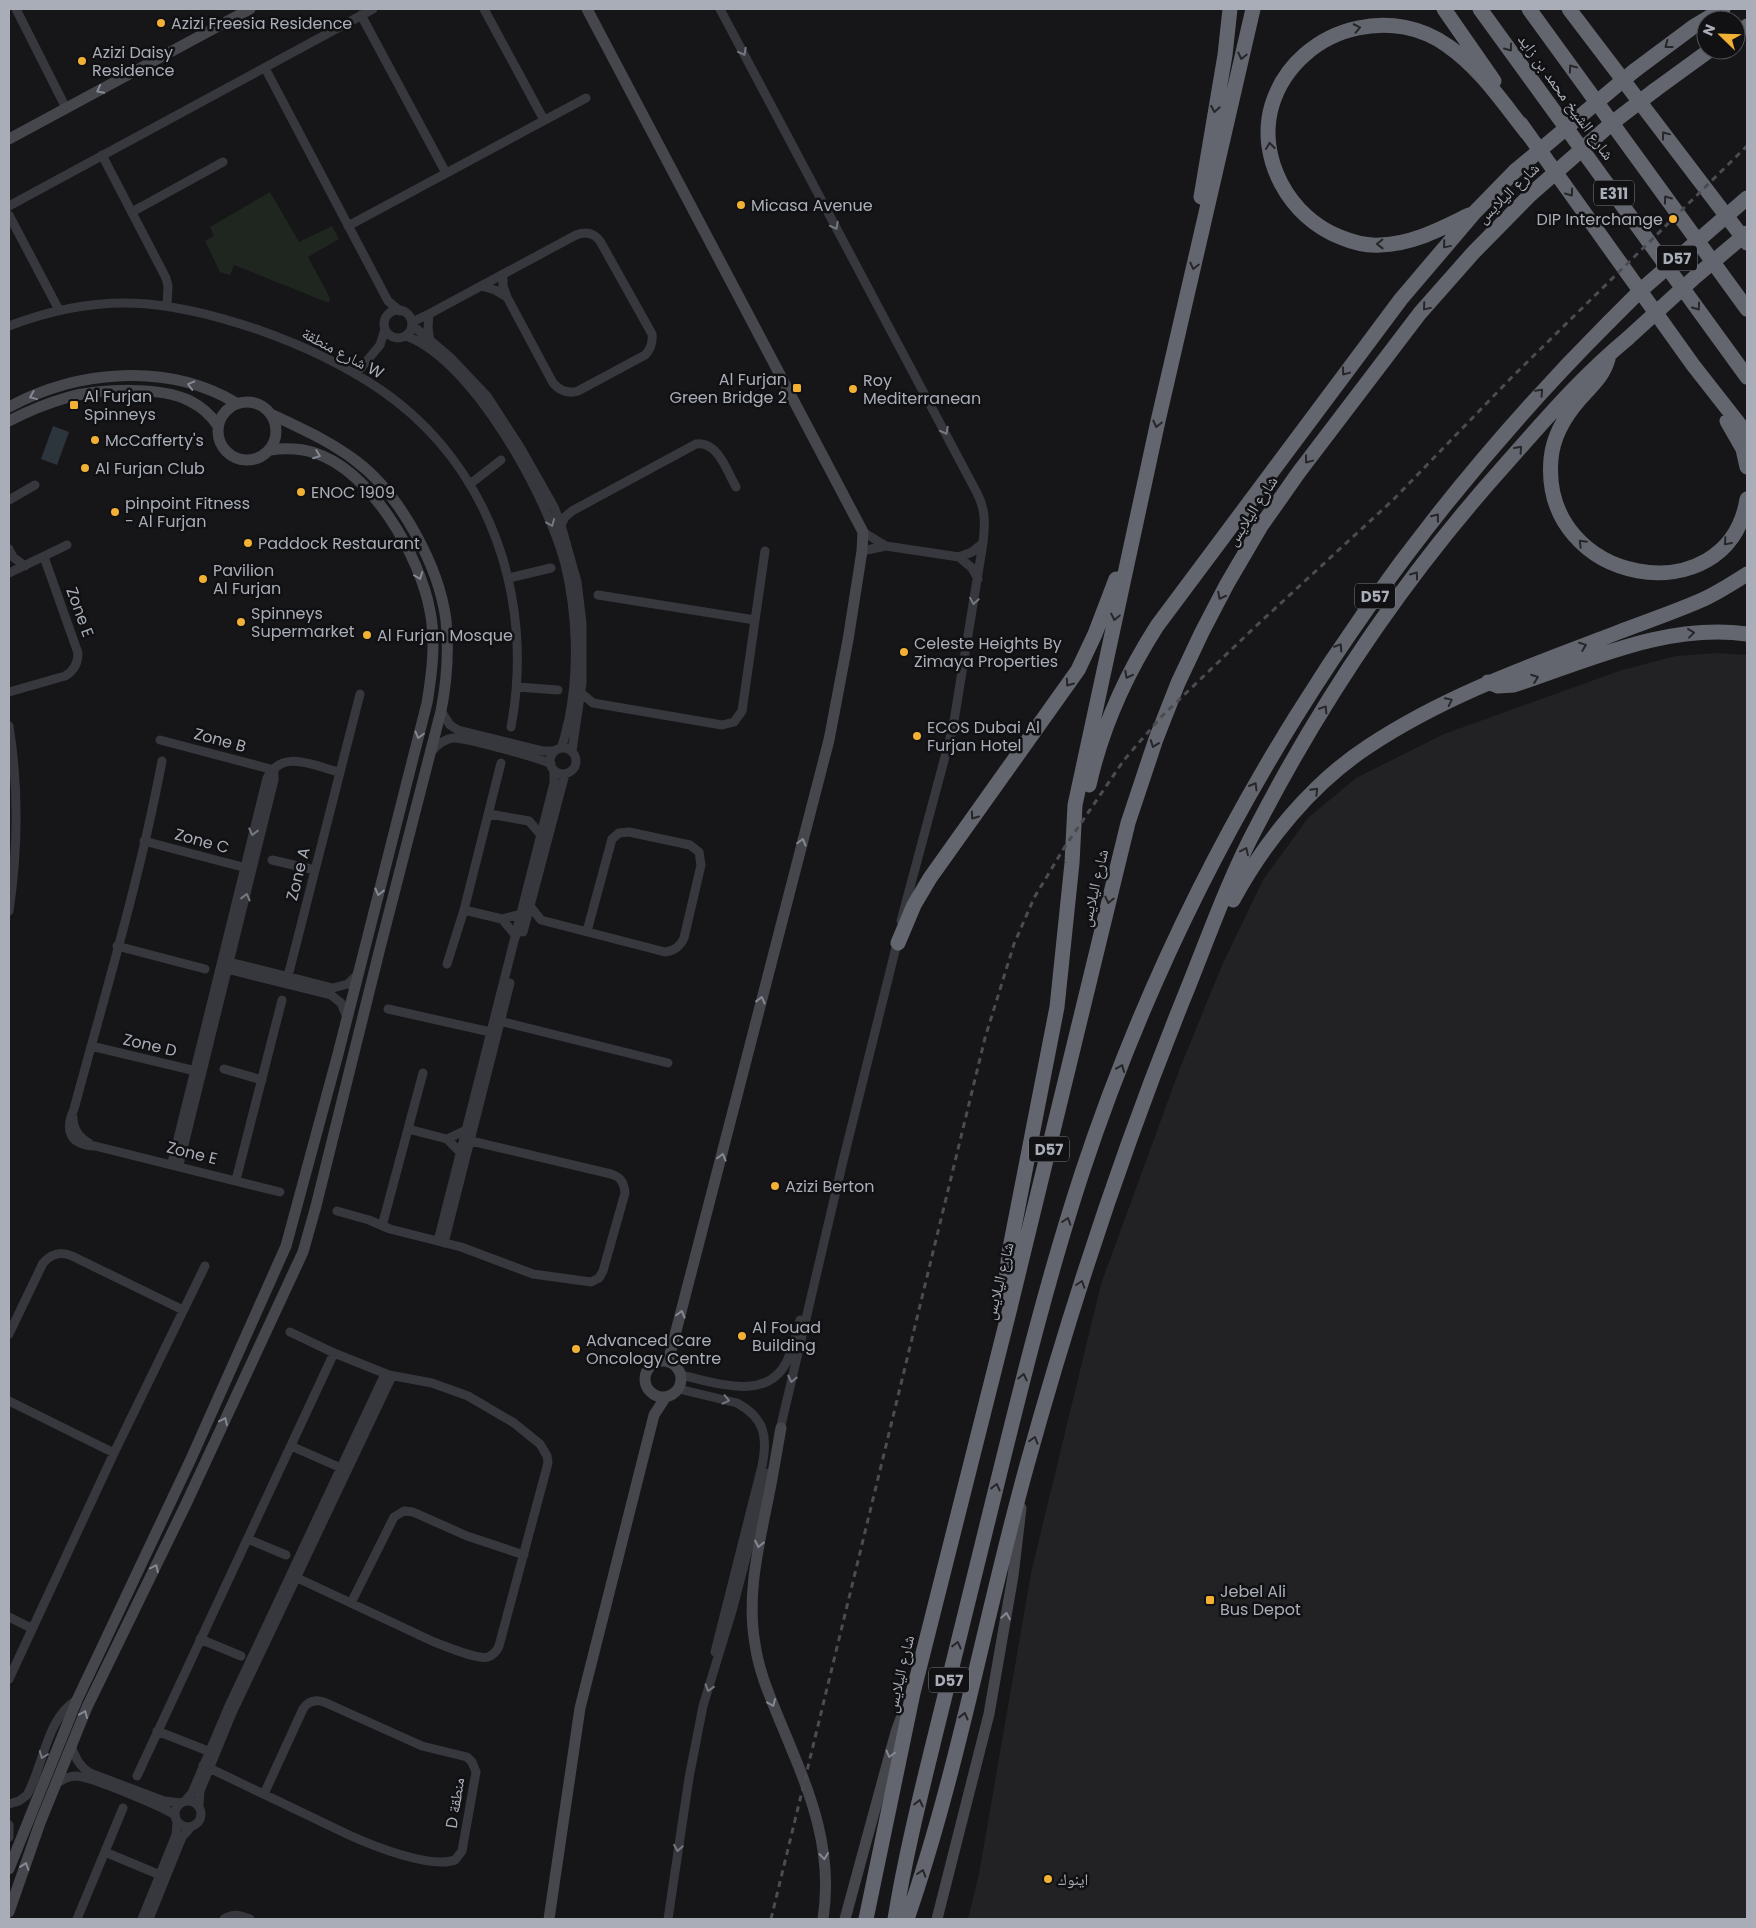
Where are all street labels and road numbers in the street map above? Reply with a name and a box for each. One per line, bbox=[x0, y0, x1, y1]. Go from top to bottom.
street label: شارع الشيخ محمد بن زايد bbox=[1512, 29, 1620, 165]
street label: شارع اليلايس bbox=[1472, 157, 1544, 229]
road number: E311 bbox=[1594, 180, 1634, 206]
road number: D57 bbox=[1657, 246, 1697, 270]
street label: شارع منطقة W bbox=[298, 322, 388, 384]
street label: شارع اليلايس bbox=[1221, 472, 1283, 550]
street label: Zone E bbox=[60, 584, 100, 640]
road number: D57 bbox=[1355, 584, 1395, 608]
street label: Zone B bbox=[191, 722, 249, 758]
street label: Zone C bbox=[172, 823, 232, 859]
street label: Zone A bbox=[280, 845, 316, 903]
street label: شارع اليلايس bbox=[1074, 847, 1114, 929]
street label: Zone D bbox=[121, 1028, 179, 1062]
street label: Zone E bbox=[164, 1136, 220, 1170]
road number: D57 bbox=[1029, 1136, 1069, 1162]
street label: شارع اليلايس bbox=[978, 1240, 1020, 1322]
street label: شارع اليلايس bbox=[880, 1633, 920, 1715]
road number: D57 bbox=[929, 1668, 969, 1692]
street label: D منطقة bbox=[440, 1776, 470, 1830]

